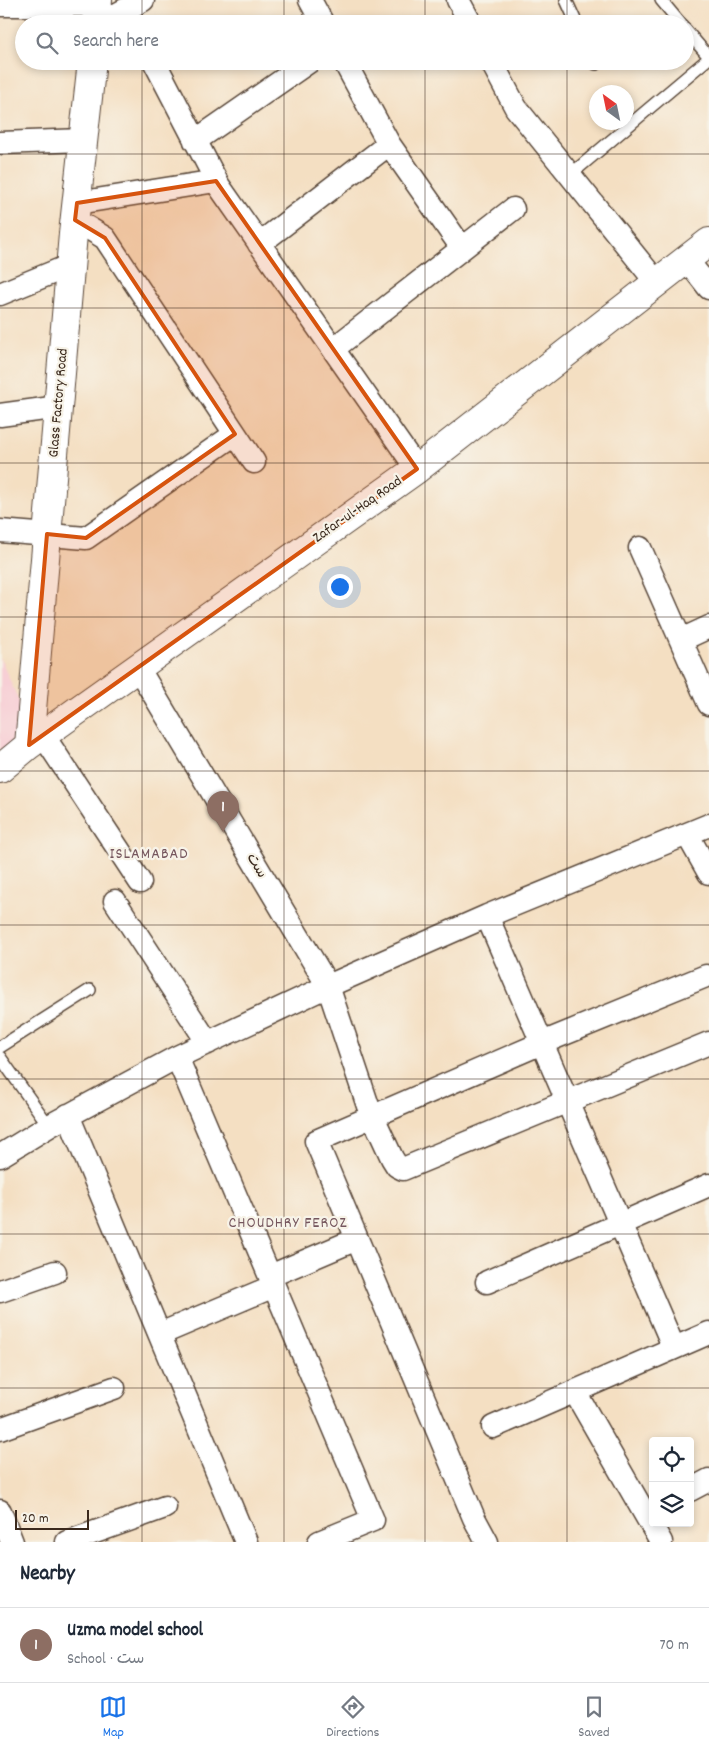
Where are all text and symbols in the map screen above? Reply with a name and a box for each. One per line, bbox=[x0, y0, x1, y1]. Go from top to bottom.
search box bbox=[15, 15, 694, 70]
icon: search bbox=[33, 29, 61, 57]
text: Search here bbox=[73, 29, 159, 56]
north arrow bbox=[589, 85, 634, 130]
street label: Glass Factory Road bbox=[43, 348, 75, 458]
street label: Zafar-ul-Haq Road bbox=[309, 471, 407, 549]
your location bbox=[327, 574, 353, 600]
pin: 1 bbox=[207, 791, 239, 832]
district label: ISLAMABAD bbox=[110, 843, 188, 866]
street label: ست bbox=[240, 849, 272, 883]
district label: CHOUDHRY FEROZ bbox=[228, 1212, 348, 1235]
map controls bbox=[649, 1437, 694, 1527]
button: locate bbox=[649, 1437, 694, 1482]
button: layers bbox=[649, 1482, 694, 1527]
scale bar bbox=[15, 1507, 89, 1530]
text: 20 m bbox=[22, 1509, 49, 1529]
text: Nearby bbox=[20, 1560, 75, 1590]
text: Uzma model school bbox=[67, 1618, 203, 1645]
text: 1 bbox=[34, 1634, 38, 1657]
text: 70 m bbox=[659, 1634, 689, 1657]
text: School · ست bbox=[67, 1648, 144, 1671]
tab: Map bbox=[99, 1693, 127, 1743]
tab: Directions bbox=[326, 1693, 379, 1743]
tab: Saved bbox=[578, 1693, 610, 1743]

